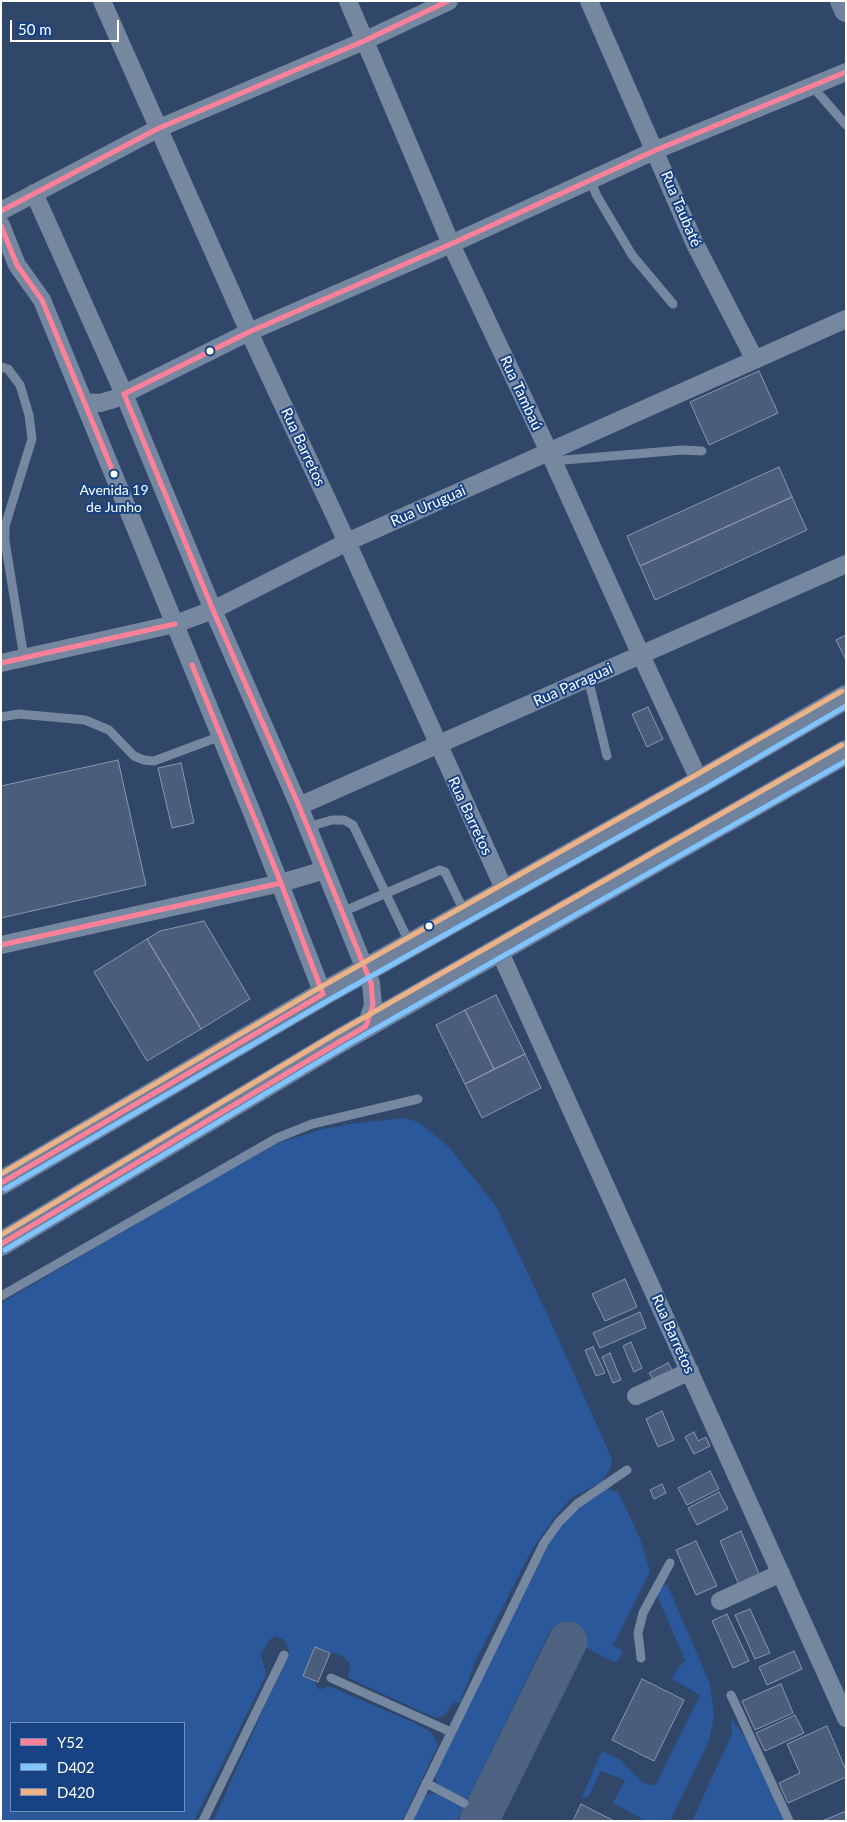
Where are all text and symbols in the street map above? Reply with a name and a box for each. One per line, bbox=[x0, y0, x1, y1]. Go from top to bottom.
scale bar bbox=[12, 10, 121, 42]
text: 50 m bbox=[18, 20, 52, 38]
street label: Rua Taubaté bbox=[657, 168, 705, 250]
unlabelled marker bbox=[205, 346, 215, 356]
street label: Rua Tambaú bbox=[496, 353, 546, 433]
street label: Rua Barretos bbox=[277, 405, 329, 489]
marker: Avenida 19 de Junho bbox=[109, 469, 119, 479]
street label: Rua Uruguai bbox=[388, 481, 468, 531]
place label: Avenida 19 de Junho bbox=[79, 482, 149, 514]
street label: Rua Paraguai bbox=[531, 659, 615, 711]
street label: Rua Barretos bbox=[444, 774, 496, 858]
unlabelled marker bbox=[424, 921, 434, 931]
street label: Rua Barretos bbox=[648, 1292, 698, 1376]
legend bbox=[10, 1722, 185, 1812]
text: Y52 bbox=[57, 1733, 84, 1751]
text: D402 bbox=[57, 1758, 95, 1776]
text: D420 bbox=[57, 1783, 95, 1801]

